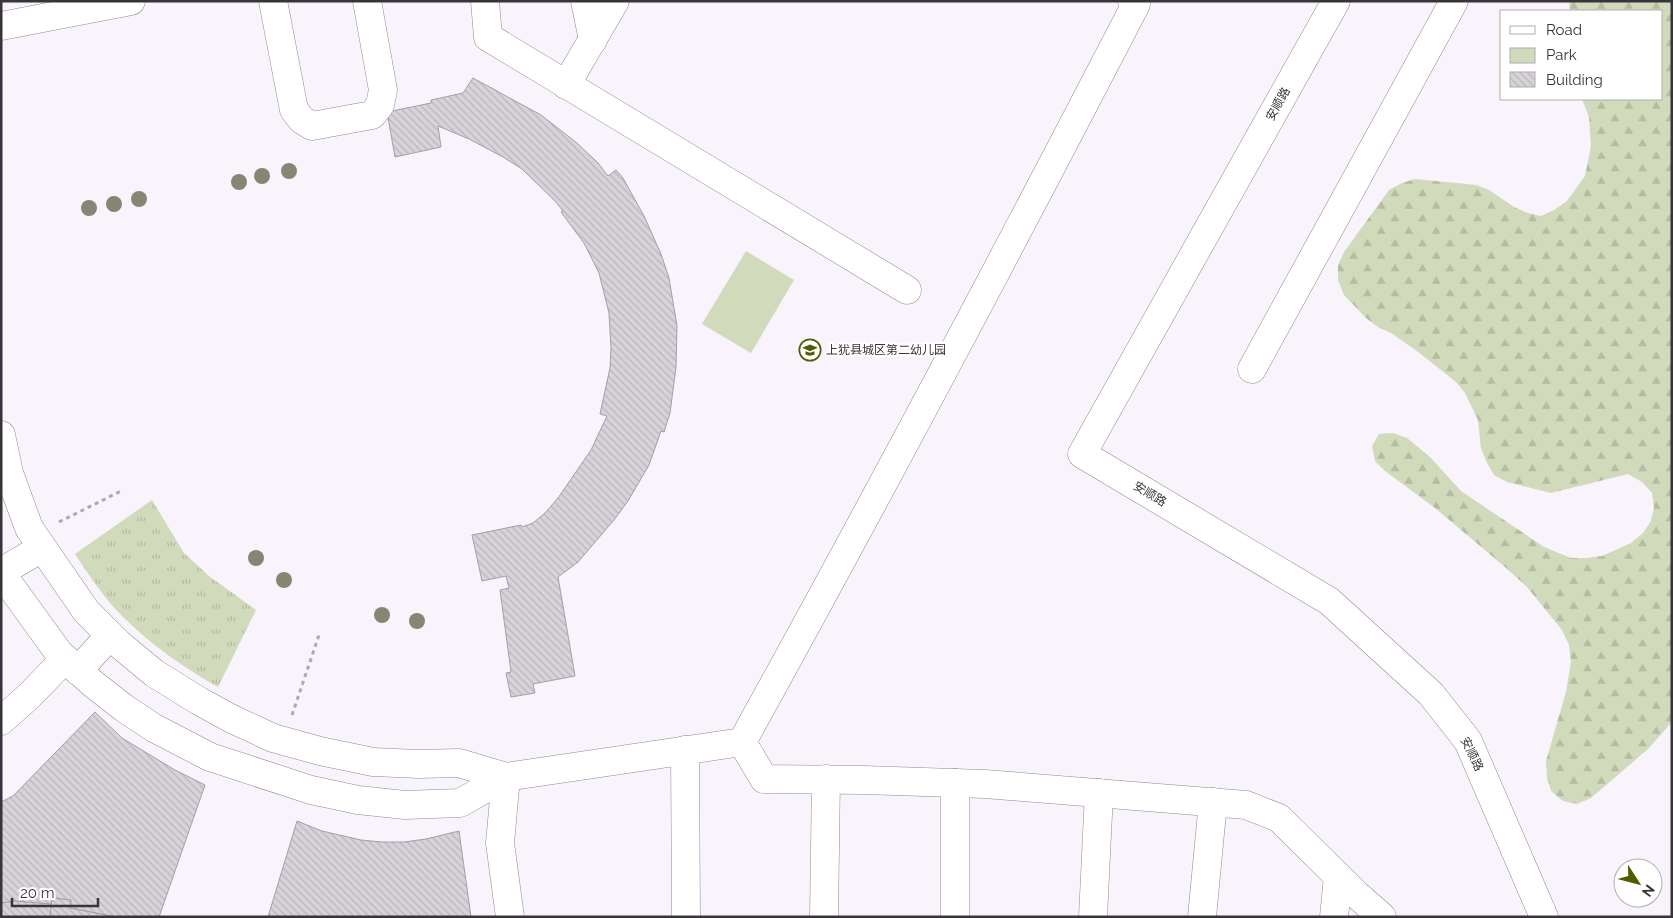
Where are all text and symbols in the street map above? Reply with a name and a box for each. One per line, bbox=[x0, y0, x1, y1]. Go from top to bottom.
legend bbox=[1500, 10, 1663, 100]
text: Road bbox=[1546, 21, 1582, 39]
text: Park bbox=[1546, 46, 1577, 64]
text: Building bbox=[1546, 71, 1603, 89]
street label: 安顺路 bbox=[1263, 85, 1293, 123]
school or university icon: 上犹县城区第二幼儿园 bbox=[798, 338, 822, 362]
place label: 上犹县城区第二幼儿园 bbox=[826, 343, 946, 357]
street label: 安顺路 bbox=[1131, 479, 1169, 509]
street label: 安顺路 bbox=[1458, 735, 1486, 773]
north arrow bbox=[1613, 858, 1663, 908]
scale bar bbox=[12, 876, 99, 908]
text: N bbox=[1639, 882, 1658, 900]
text: 20 m bbox=[20, 884, 55, 902]

